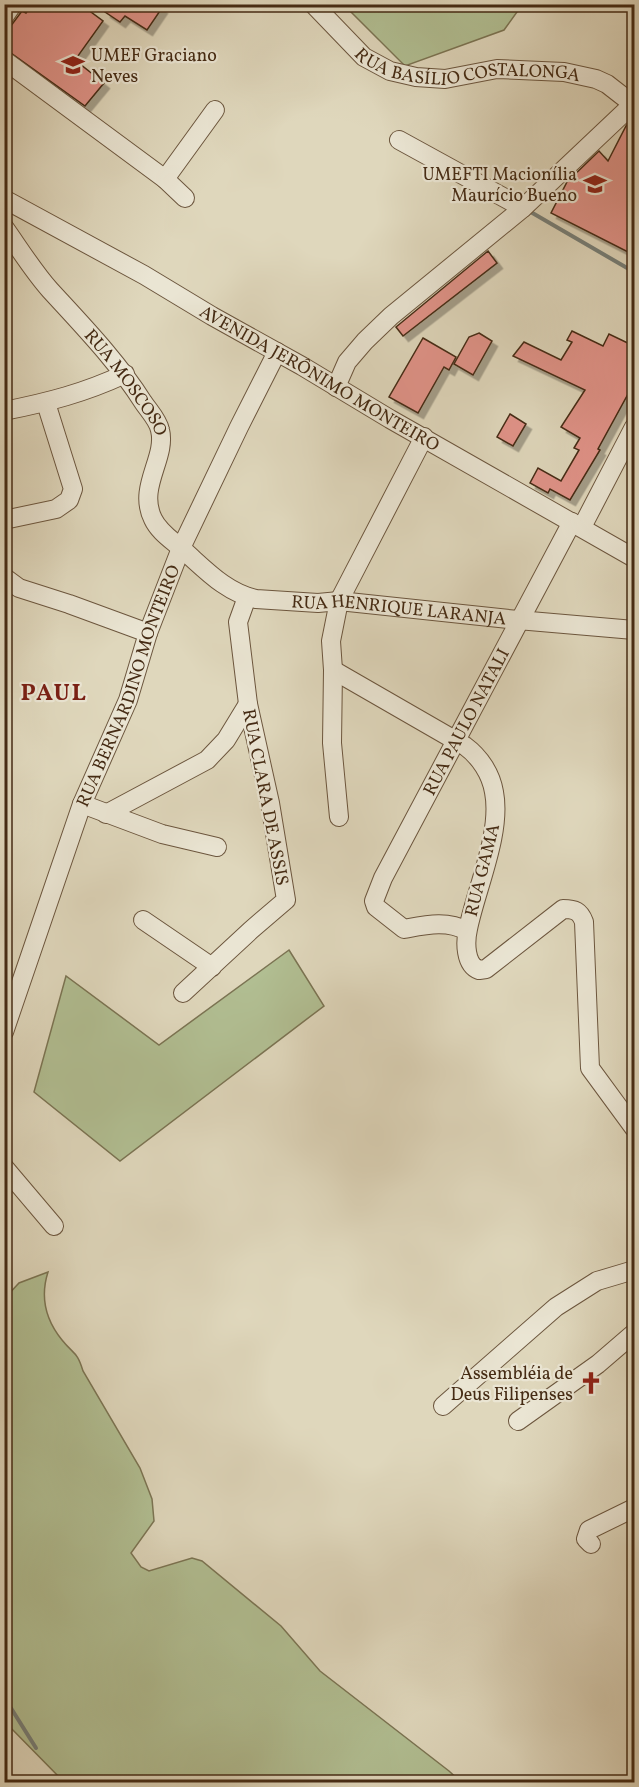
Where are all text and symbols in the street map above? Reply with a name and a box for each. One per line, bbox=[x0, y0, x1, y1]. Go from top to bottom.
street label: RUA BASÍLIO COSTALONGA bbox=[348, 43, 583, 93]
place label: UMEF Graciano Neves bbox=[91, 44, 217, 90]
school or university icon: UMEF Graciano Neves bbox=[60, 52, 86, 78]
place label: UMEFTI Macionília Maurício Bueno bbox=[422, 163, 577, 209]
school or university icon: UMEFTI Macionília Maurício Bueno bbox=[582, 171, 608, 197]
street label: AVENIDA JERÔNIMO MONTEIRO bbox=[194, 300, 444, 459]
street label: RUA MOSCOSO bbox=[77, 324, 172, 439]
street label: RUA BERNARDINO MONTEIRO bbox=[71, 561, 187, 812]
street label: RUA HENRIQUE LARANJA bbox=[290, 590, 508, 633]
street label: RUA PAULO NATALI bbox=[418, 644, 517, 800]
district label: PAUL bbox=[21, 677, 87, 711]
street label: RUA CLARA DE ASSIS bbox=[235, 707, 294, 888]
street label: RUA GAMA bbox=[460, 821, 507, 919]
place label: Assembléia de Deus Filipenses bbox=[451, 1362, 573, 1408]
church icon: Assembléia de Deus Filipenses bbox=[578, 1370, 604, 1396]

